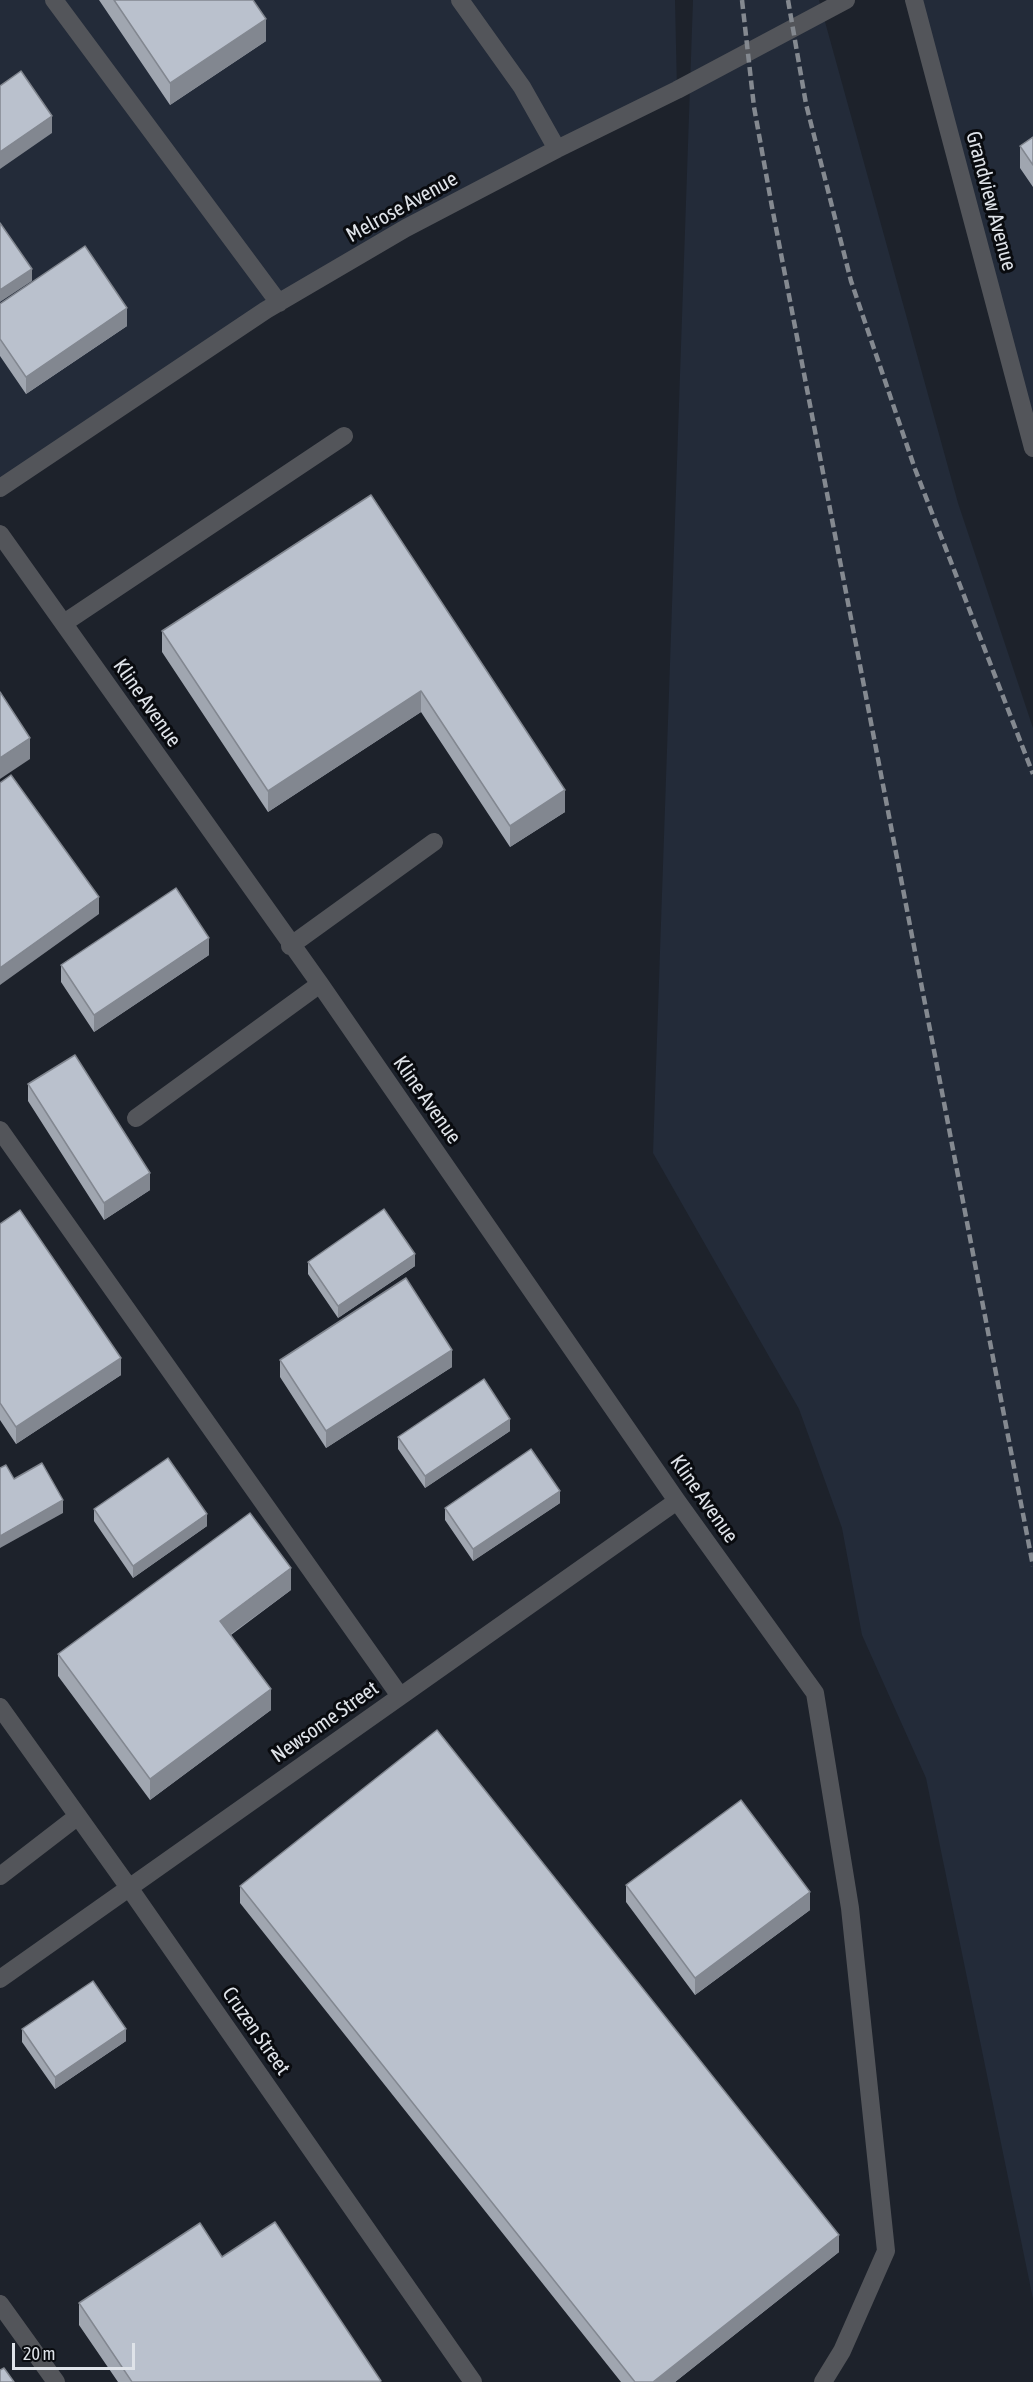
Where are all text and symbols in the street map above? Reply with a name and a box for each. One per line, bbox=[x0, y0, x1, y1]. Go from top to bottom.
street label: Grandview Avenue bbox=[960, 129, 1022, 273]
street label: Melrose Avenue bbox=[342, 166, 462, 248]
street label: Kline Avenue bbox=[108, 654, 186, 752]
street label: Kline Avenue bbox=[388, 1051, 466, 1149]
street label: Kline Avenue bbox=[665, 1450, 743, 1548]
street label: Newsome Street bbox=[267, 1676, 383, 1768]
street label: Cruzen Street bbox=[216, 1982, 296, 2080]
scale bar bbox=[15, 2331, 138, 2369]
text: 20 m bbox=[23, 2343, 55, 2364]

